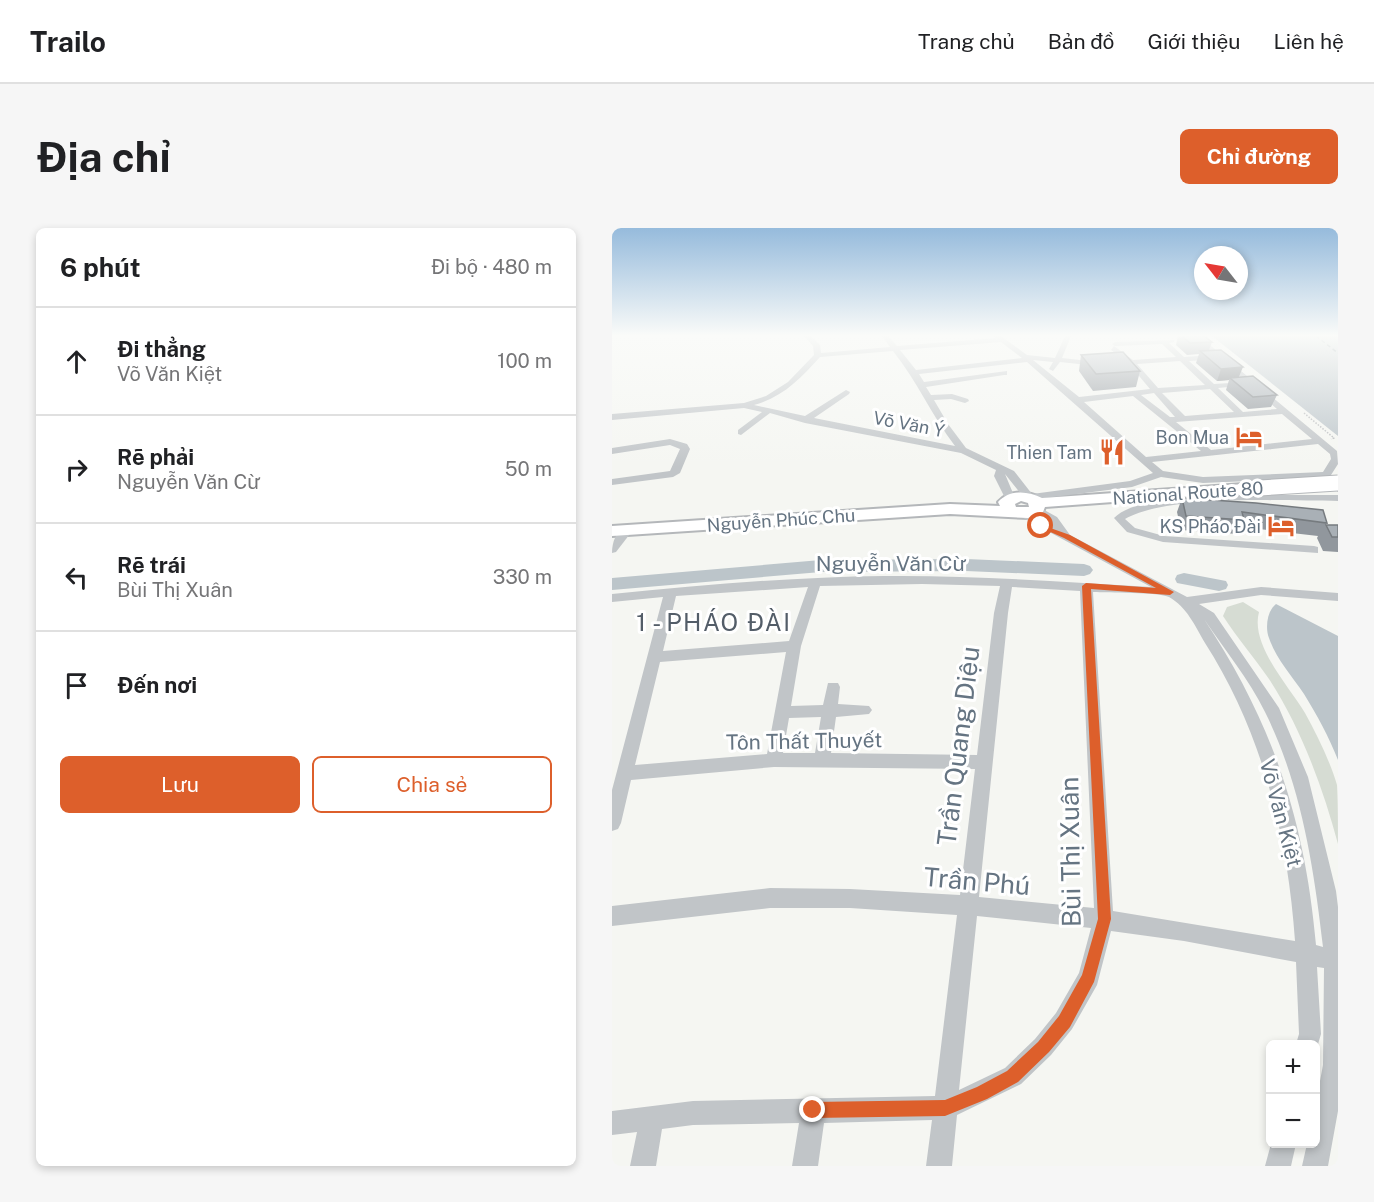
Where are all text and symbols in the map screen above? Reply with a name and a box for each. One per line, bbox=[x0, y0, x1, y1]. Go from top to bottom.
text: Trailo bbox=[30, 25, 106, 58]
text: Trang chủ bbox=[918, 29, 1015, 54]
text: Bản đồ bbox=[1048, 29, 1115, 54]
text: Giới thiệu bbox=[1148, 29, 1241, 54]
text: Liên hệ bbox=[1274, 29, 1344, 54]
button: Chỉ đường bbox=[1180, 129, 1338, 184]
text: Địa chỉ bbox=[36, 132, 171, 181]
north arrow bbox=[1194, 246, 1248, 300]
text: 6 phút bbox=[60, 252, 141, 283]
text: Đi bộ · 480 m bbox=[431, 255, 552, 279]
text: Đi thẳng bbox=[117, 336, 206, 362]
icon: ahead bbox=[60, 345, 93, 378]
text: 100 m bbox=[497, 349, 552, 373]
text: Võ Văn Kiệt bbox=[117, 362, 222, 386]
street label: Võ Văn Ý bbox=[872, 406, 947, 441]
hotel icon: Bon Mua bbox=[1234, 422, 1264, 452]
place label: Bon Mua bbox=[1156, 427, 1229, 448]
restaurant icon: Thien Tam bbox=[1097, 437, 1127, 467]
place label: Thien Tam bbox=[1006, 442, 1092, 463]
text: Rẽ phải bbox=[117, 444, 194, 470]
icon: right bbox=[60, 453, 93, 486]
text: 50 m bbox=[505, 457, 552, 481]
text: Nguyễn Văn Cừ bbox=[117, 470, 260, 494]
street label: National Route 80 bbox=[1112, 477, 1264, 509]
street label: Nguyễn Phúc Chu bbox=[706, 504, 856, 536]
hotel icon: KS Pháo Đài bbox=[1266, 511, 1296, 541]
route start bbox=[1027, 512, 1053, 538]
place label: KS Pháo Đài bbox=[1160, 516, 1261, 537]
street label: Nguyễn Văn Cừ bbox=[816, 551, 967, 576]
text: Rẽ trái bbox=[117, 552, 186, 578]
icon: left bbox=[60, 561, 93, 594]
text: 330 m bbox=[493, 565, 552, 589]
text: Bùi Thị Xuân bbox=[117, 578, 233, 602]
district label: 1 - PHÁO ĐÀI bbox=[636, 608, 792, 636]
street label: Trần Quang Diệu bbox=[930, 645, 986, 847]
icon: arrive bbox=[60, 669, 93, 702]
text: Đến nơi bbox=[117, 672, 197, 698]
street label: Tôn Thất Thuyết bbox=[726, 727, 882, 755]
button: Lưu bbox=[60, 756, 300, 813]
button: Chia sẻ bbox=[312, 756, 552, 813]
street label: Võ Văn Kiệt bbox=[1255, 756, 1307, 870]
street label: Bùi Thị Xuân bbox=[1053, 777, 1087, 927]
street label: Trần Phú bbox=[923, 861, 1031, 901]
map controls bbox=[1266, 1040, 1320, 1148]
button: + bbox=[1266, 1040, 1320, 1094]
button: − bbox=[1266, 1094, 1320, 1148]
route end bbox=[799, 1096, 825, 1122]

